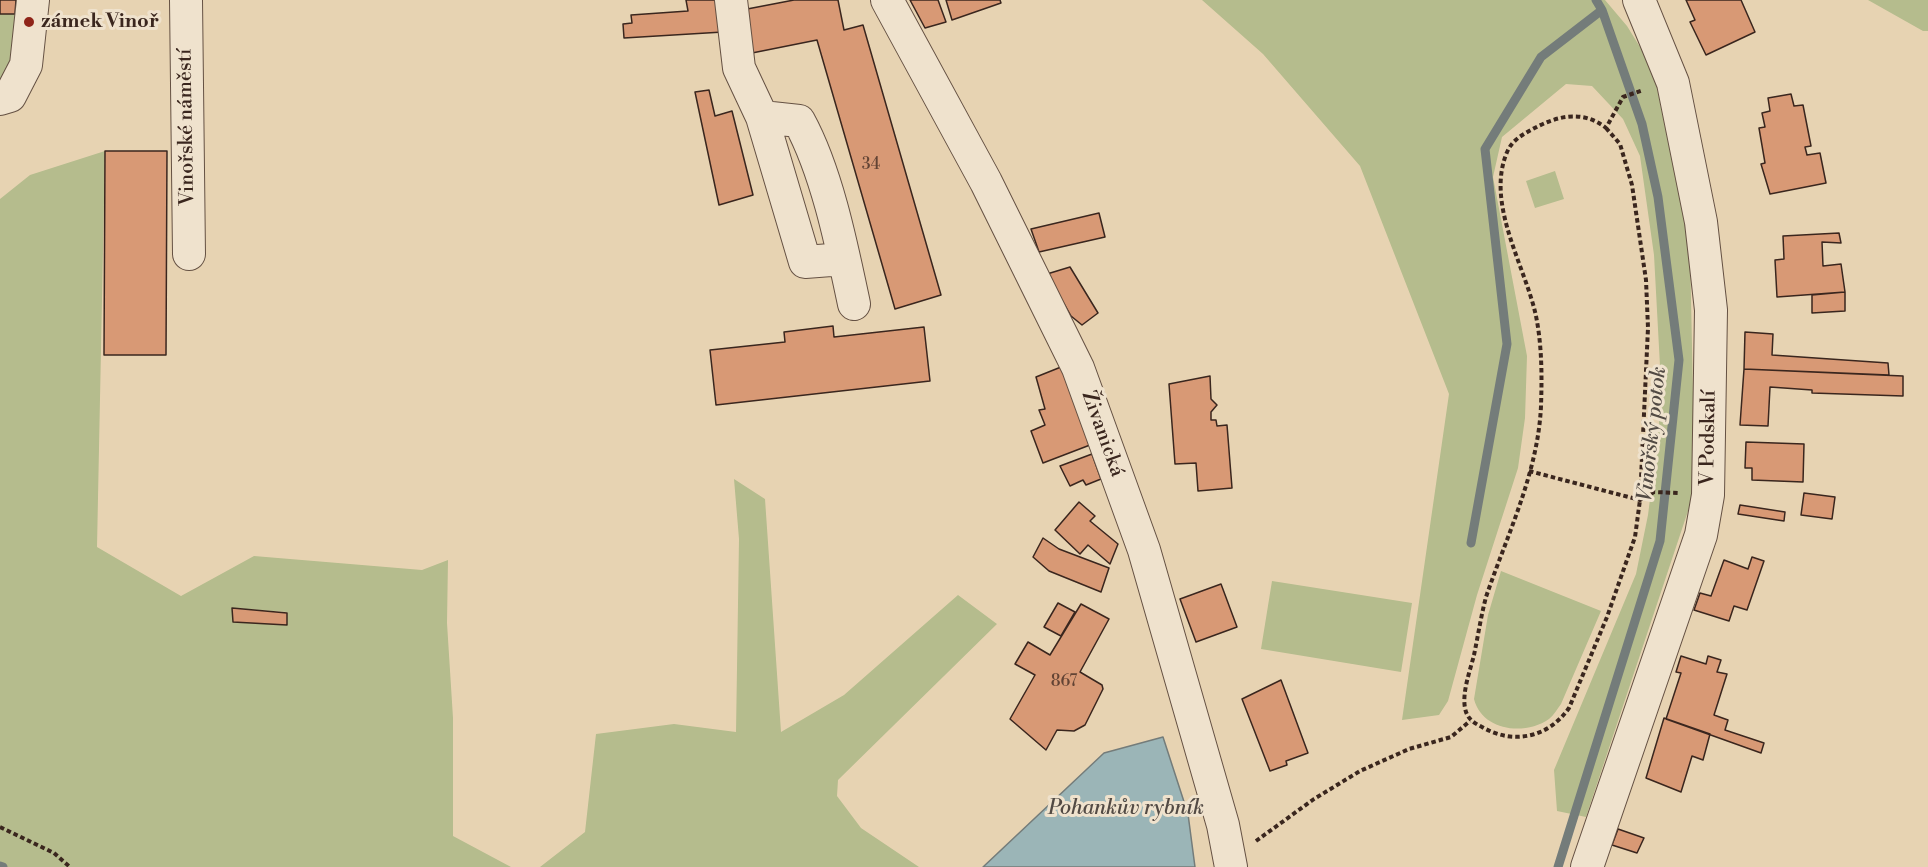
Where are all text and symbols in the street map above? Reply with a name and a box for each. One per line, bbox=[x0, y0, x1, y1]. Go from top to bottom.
place label: zámek Vinoř bbox=[41, 10, 159, 34]
marker: zámek Vinoř bbox=[22, 15, 36, 29]
street label: Vinořské náměstí bbox=[174, 48, 200, 206]
house number: 34 bbox=[862, 155, 880, 175]
water label: Vinořský potok bbox=[1633, 365, 1673, 503]
street label: Živanická bbox=[1075, 388, 1129, 480]
street label: V Podskalí bbox=[1696, 390, 1722, 486]
house number: 867 bbox=[1051, 672, 1077, 692]
water label: Pohankův rybník bbox=[1048, 796, 1204, 822]

